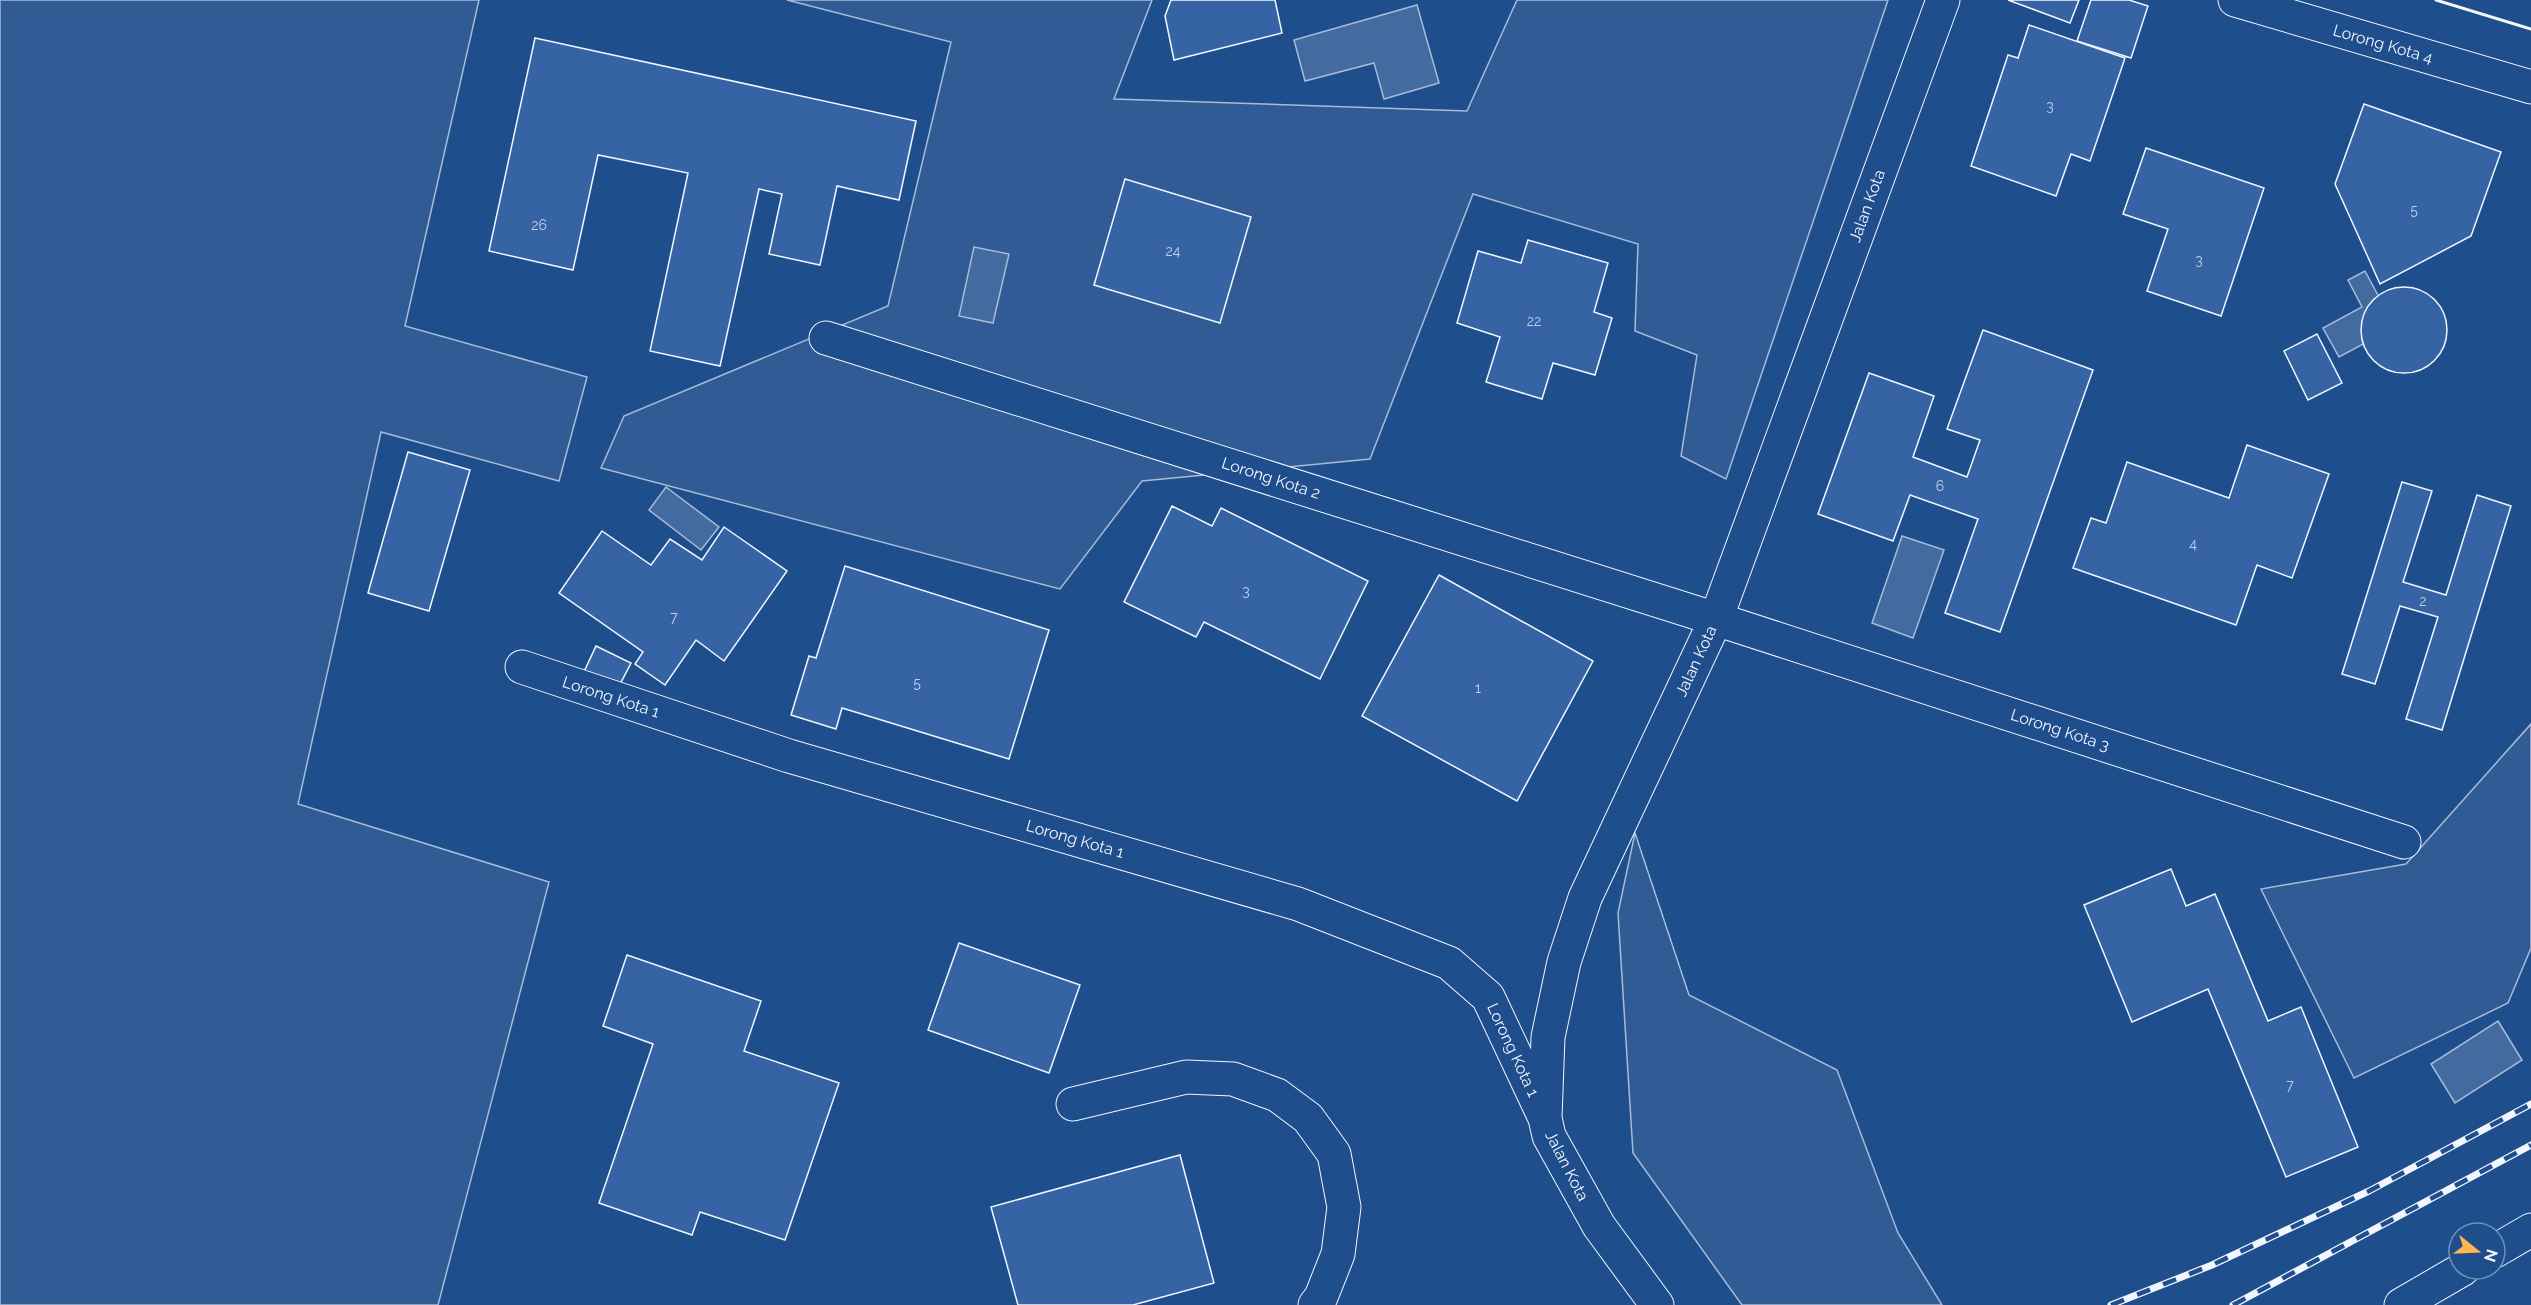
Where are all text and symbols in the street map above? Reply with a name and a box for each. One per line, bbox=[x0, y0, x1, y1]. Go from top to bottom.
street label: Lorong Kota 4 bbox=[2331, 21, 2435, 67]
house number: 3 bbox=[2046, 98, 2054, 114]
street label: Jalan Kota bbox=[1845, 167, 1889, 245]
house number: 5 bbox=[2410, 202, 2418, 218]
house number: 26 bbox=[531, 217, 547, 233]
house number: 24 bbox=[1166, 243, 1181, 259]
house number: 3 bbox=[2195, 252, 2203, 268]
house number: 22 bbox=[1527, 313, 1541, 329]
street label: Lorong Kota 2 bbox=[1219, 453, 1323, 503]
house number: 6 bbox=[1936, 478, 1944, 494]
house number: 4 bbox=[2189, 536, 2197, 552]
house number: 3 bbox=[1242, 583, 1250, 599]
house number: 2 bbox=[2419, 593, 2427, 609]
house number: 7 bbox=[670, 609, 678, 625]
street label: Jalan Kota bbox=[1671, 623, 1721, 699]
street label: Lorong Kota 1 bbox=[560, 672, 662, 722]
house number: 5 bbox=[913, 675, 921, 691]
house number: 1 bbox=[1475, 680, 1481, 696]
street label: Lorong Kota 3 bbox=[2008, 705, 2112, 755]
street label: Lorong Kota 1 bbox=[1024, 816, 1126, 862]
street label: Lorong Kota 1 bbox=[1483, 1000, 1543, 1100]
house number: 7 bbox=[2286, 1077, 2294, 1093]
street label: Jalan Kota bbox=[1541, 1128, 1593, 1204]
north arrow bbox=[2447, 1221, 2507, 1281]
text: N bbox=[2480, 1247, 2502, 1264]

